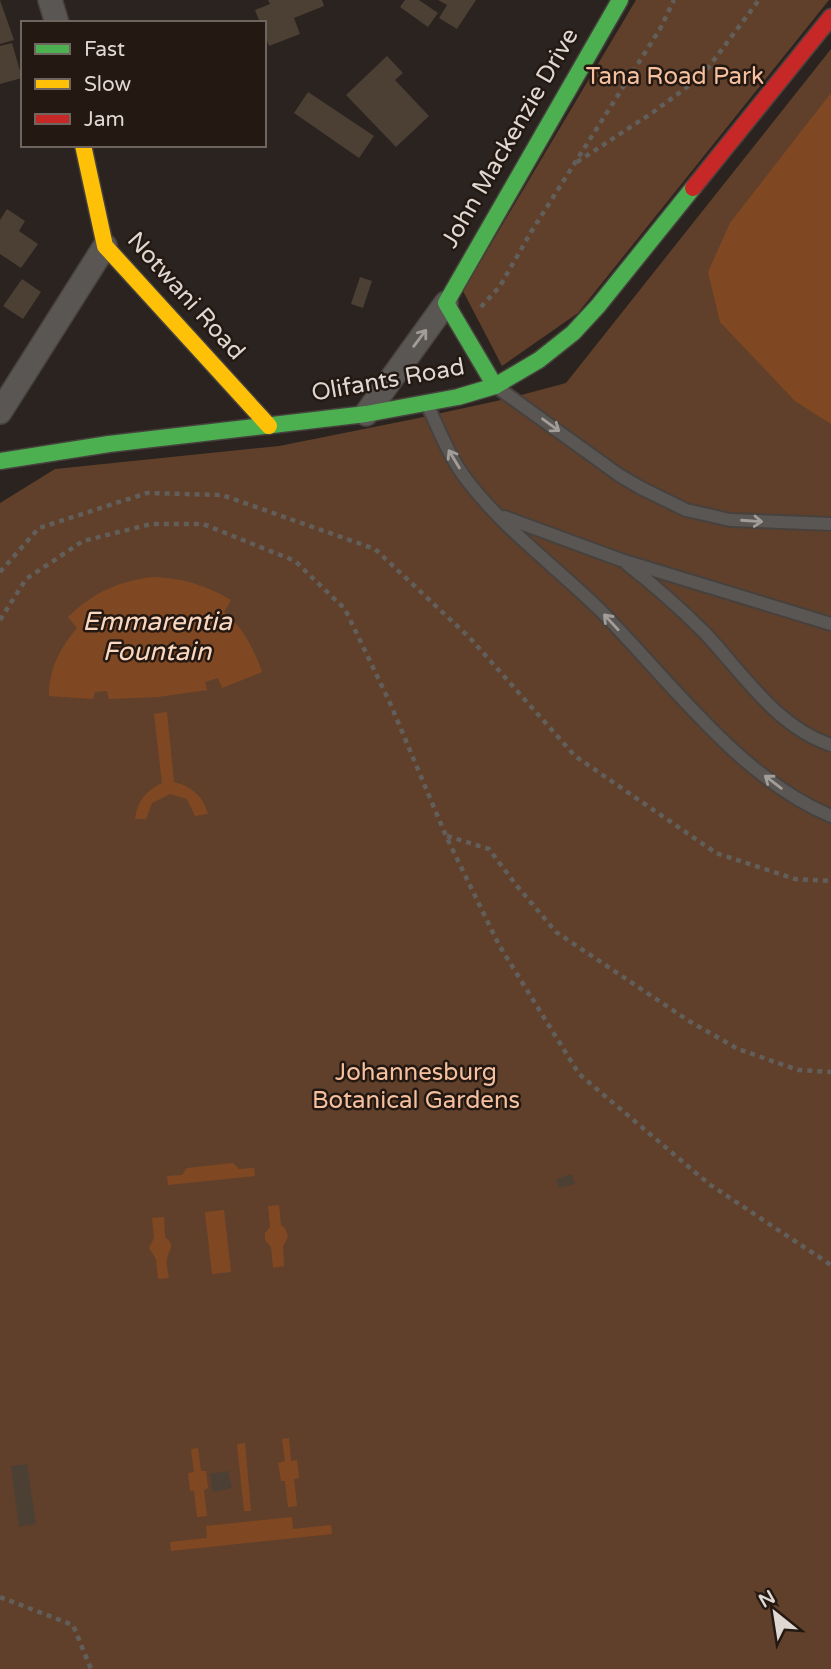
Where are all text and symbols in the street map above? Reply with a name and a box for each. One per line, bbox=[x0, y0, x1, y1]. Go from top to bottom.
legend bbox=[21, 21, 266, 147]
street label: John Mackenzie Drive bbox=[435, 23, 585, 253]
text: Fast bbox=[84, 37, 125, 62]
park label: Tana Road Park bbox=[586, 62, 764, 91]
text: Slow bbox=[84, 72, 132, 97]
text: Jam bbox=[84, 107, 125, 132]
street label: Notwani Road bbox=[121, 226, 251, 366]
one-way arrow bbox=[412, 329, 427, 348]
street label: Olifants Road bbox=[309, 352, 467, 408]
one-way arrow bbox=[541, 418, 560, 432]
one-way arrow bbox=[446, 449, 460, 469]
one-way arrow bbox=[741, 515, 763, 528]
water label: Emmarentia Fountain bbox=[82, 606, 233, 667]
one-way arrow bbox=[602, 614, 619, 631]
one-way arrow bbox=[764, 774, 782, 789]
park label: Johannesburg Botanical Gardens bbox=[312, 1058, 520, 1115]
north arrow bbox=[740, 1578, 810, 1648]
text: N bbox=[755, 1586, 779, 1612]

